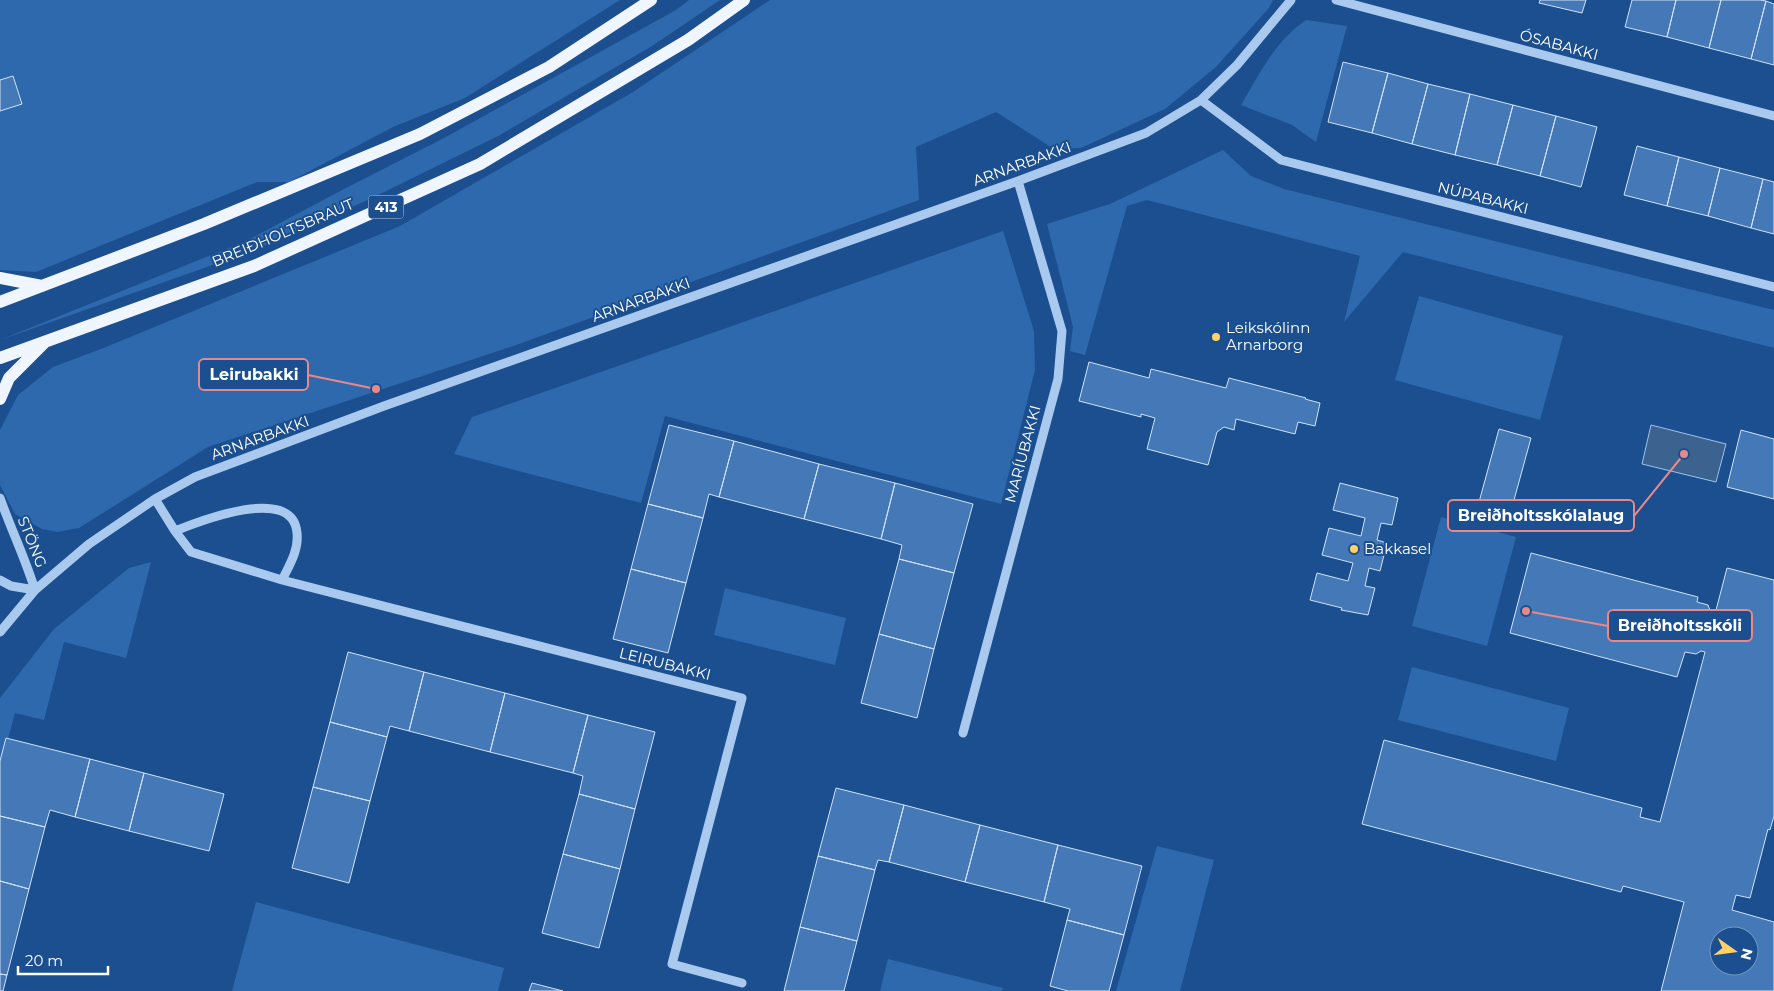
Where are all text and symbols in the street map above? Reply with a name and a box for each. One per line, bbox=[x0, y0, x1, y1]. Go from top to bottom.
street label: ÓSABAKKI bbox=[1518, 25, 1600, 64]
street label: ARNARBAKKI bbox=[970, 137, 1074, 190]
street label: NÚPABAKKI bbox=[1436, 177, 1530, 218]
street label: BREIÐHOLTSBRAUT bbox=[209, 194, 357, 271]
road number: 413 bbox=[368, 196, 404, 218]
street label: ARNARBAKKI bbox=[589, 273, 693, 326]
place label: Leikskólinn Arnarborg bbox=[1226, 318, 1310, 354]
marker: Leikskólinn Arnarborg bbox=[1210, 331, 1222, 343]
callout: Leirubakki bbox=[199, 359, 308, 390]
text: Leirubakki bbox=[210, 365, 298, 384]
street label: MARÍUBAKKI bbox=[1000, 403, 1045, 505]
street label: ARNARBAKKI bbox=[208, 411, 312, 464]
callout: Breiðholtsskólalaug bbox=[1448, 500, 1634, 531]
text: Breiðholtsskólalaug bbox=[1458, 506, 1624, 525]
street label: STÖNG bbox=[14, 513, 51, 570]
place label: Bakkasel bbox=[1364, 539, 1431, 558]
marker: Bakkasel bbox=[1348, 543, 1360, 555]
callout: Breiðholtsskóli bbox=[1608, 610, 1752, 641]
text: Breiðholtsskóli bbox=[1618, 616, 1742, 635]
street label: LEIRUBAKKI bbox=[617, 643, 713, 684]
north arrow bbox=[1709, 926, 1759, 976]
scale bar bbox=[18, 944, 108, 976]
text: N bbox=[1737, 946, 1757, 962]
text: 20 m bbox=[25, 951, 63, 970]

